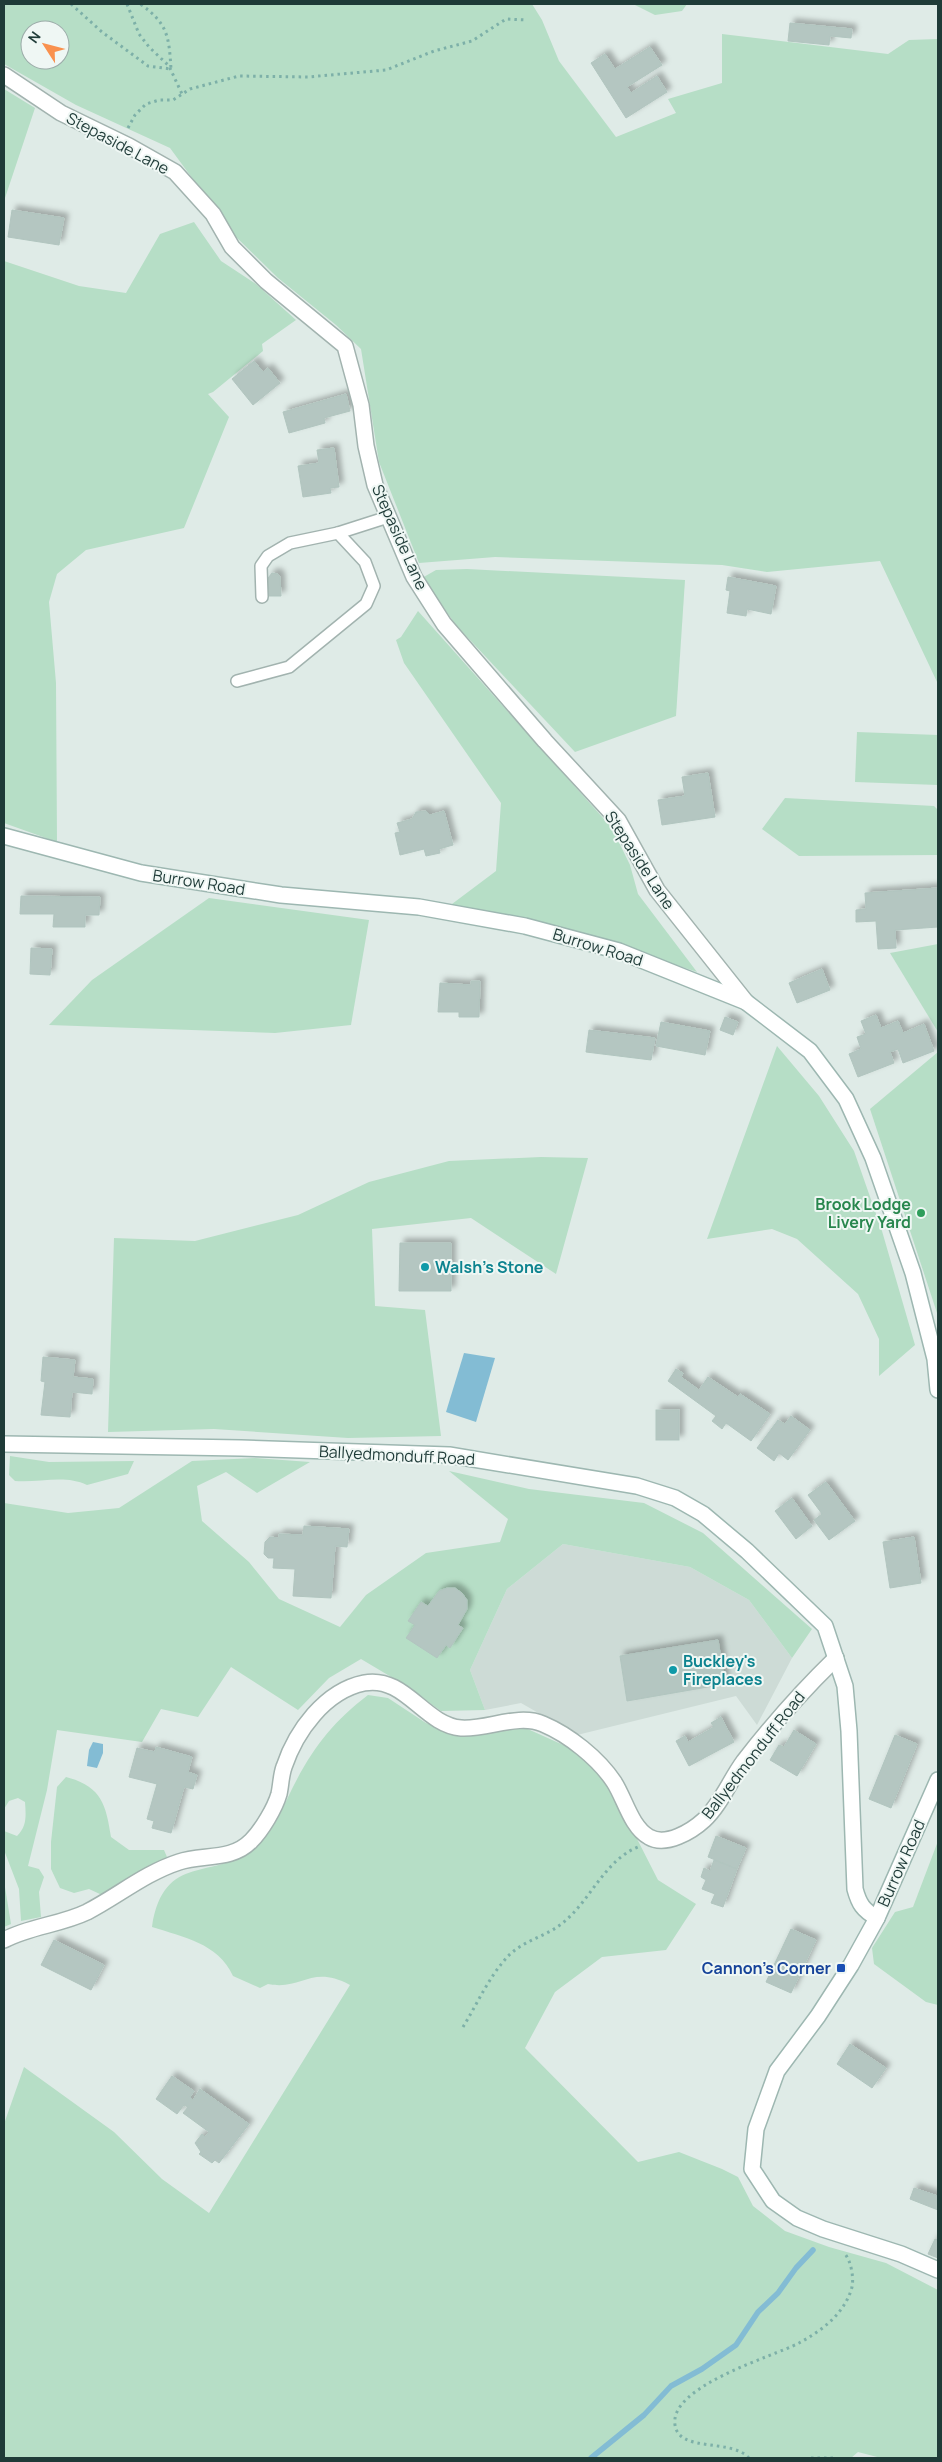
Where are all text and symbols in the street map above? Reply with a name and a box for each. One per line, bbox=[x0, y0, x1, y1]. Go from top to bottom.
north arrow bbox=[20, 20, 70, 70]
text: N bbox=[23, 27, 45, 47]
street label: Stepaside Lane bbox=[63, 107, 173, 179]
street label: Stepaside Lane bbox=[367, 481, 433, 593]
street label: Stepaside Lane bbox=[600, 806, 680, 914]
street label: Burrow Road bbox=[151, 864, 247, 900]
street label: Burrow Road bbox=[550, 923, 646, 971]
place label: Brook Lodge Livery Yard bbox=[815, 1193, 911, 1233]
marker: Brook Lodge Livery Yard bbox=[915, 1207, 927, 1219]
place label: Walsh's Stone bbox=[435, 1256, 544, 1278]
marker: Walsh's Stone bbox=[419, 1261, 431, 1273]
street label: Ballyedmonduff Road bbox=[318, 1440, 476, 1470]
place label: Buckley's Fireplaces bbox=[683, 1650, 763, 1690]
marker: Buckley's Fireplaces bbox=[667, 1664, 679, 1676]
street label: Ballyedmonduff Road bbox=[696, 1687, 810, 1823]
street label: Burrow Road bbox=[872, 1816, 930, 1910]
place label: Cannon's Corner bbox=[702, 1957, 831, 1979]
marker: Cannon's Corner bbox=[835, 1962, 847, 1974]

